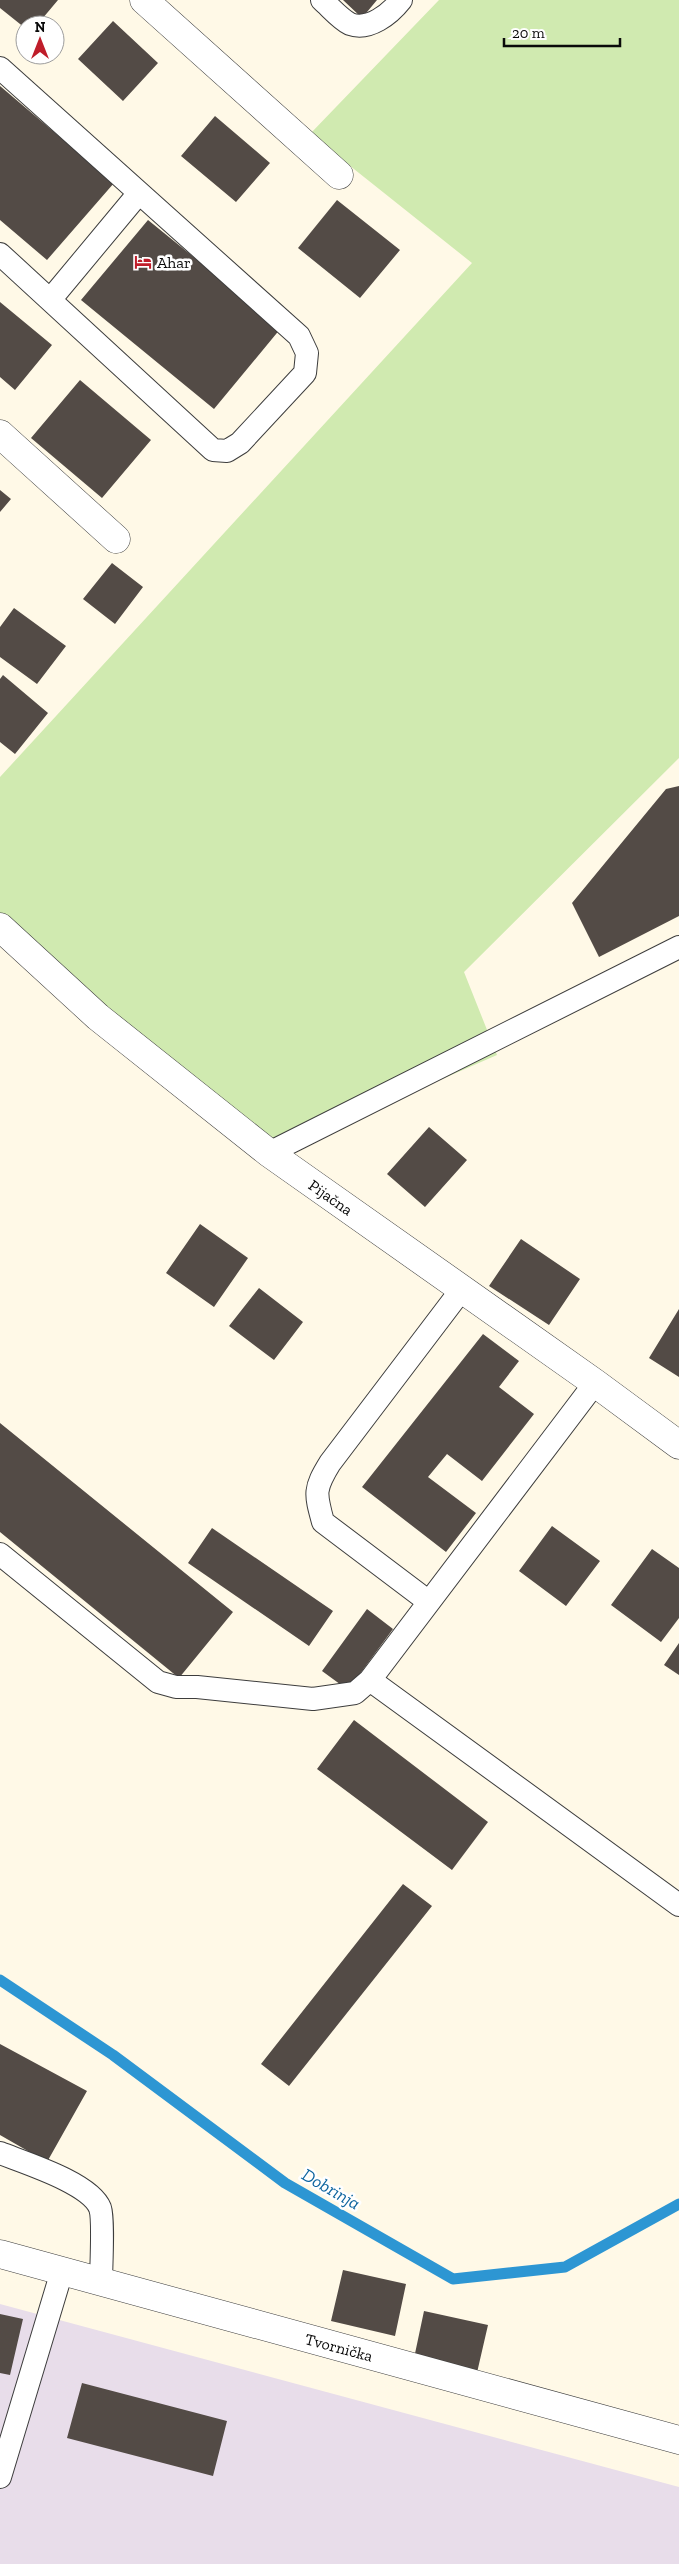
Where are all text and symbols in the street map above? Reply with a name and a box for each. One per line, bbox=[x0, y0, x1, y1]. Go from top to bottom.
north arrow bbox=[15, 15, 65, 65]
scale bar bbox=[504, 15, 620, 47]
text: N bbox=[35, 19, 46, 36]
text: 20 m bbox=[512, 24, 545, 42]
hotel icon: Ahar bbox=[133, 252, 153, 272]
place label: Ahar bbox=[157, 253, 191, 272]
street label: Pijačna bbox=[305, 1175, 357, 1220]
water label: Dobrinja bbox=[298, 2164, 364, 2214]
street label: Tvornička bbox=[303, 2329, 375, 2366]

